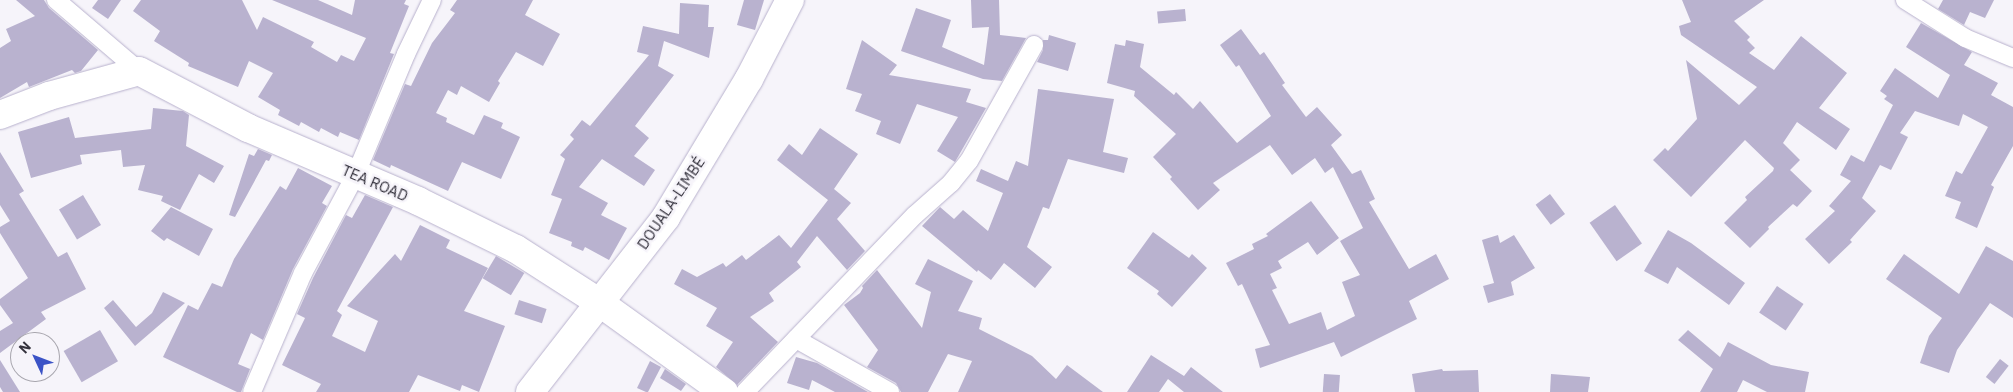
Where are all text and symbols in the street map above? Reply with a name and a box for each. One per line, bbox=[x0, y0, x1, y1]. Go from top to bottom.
street label: DOUALA-LIMBÉ bbox=[633, 153, 709, 253]
street label: TEA ROAD bbox=[339, 161, 411, 205]
north arrow bbox=[10, 332, 60, 382]
text: N bbox=[15, 338, 35, 357]

